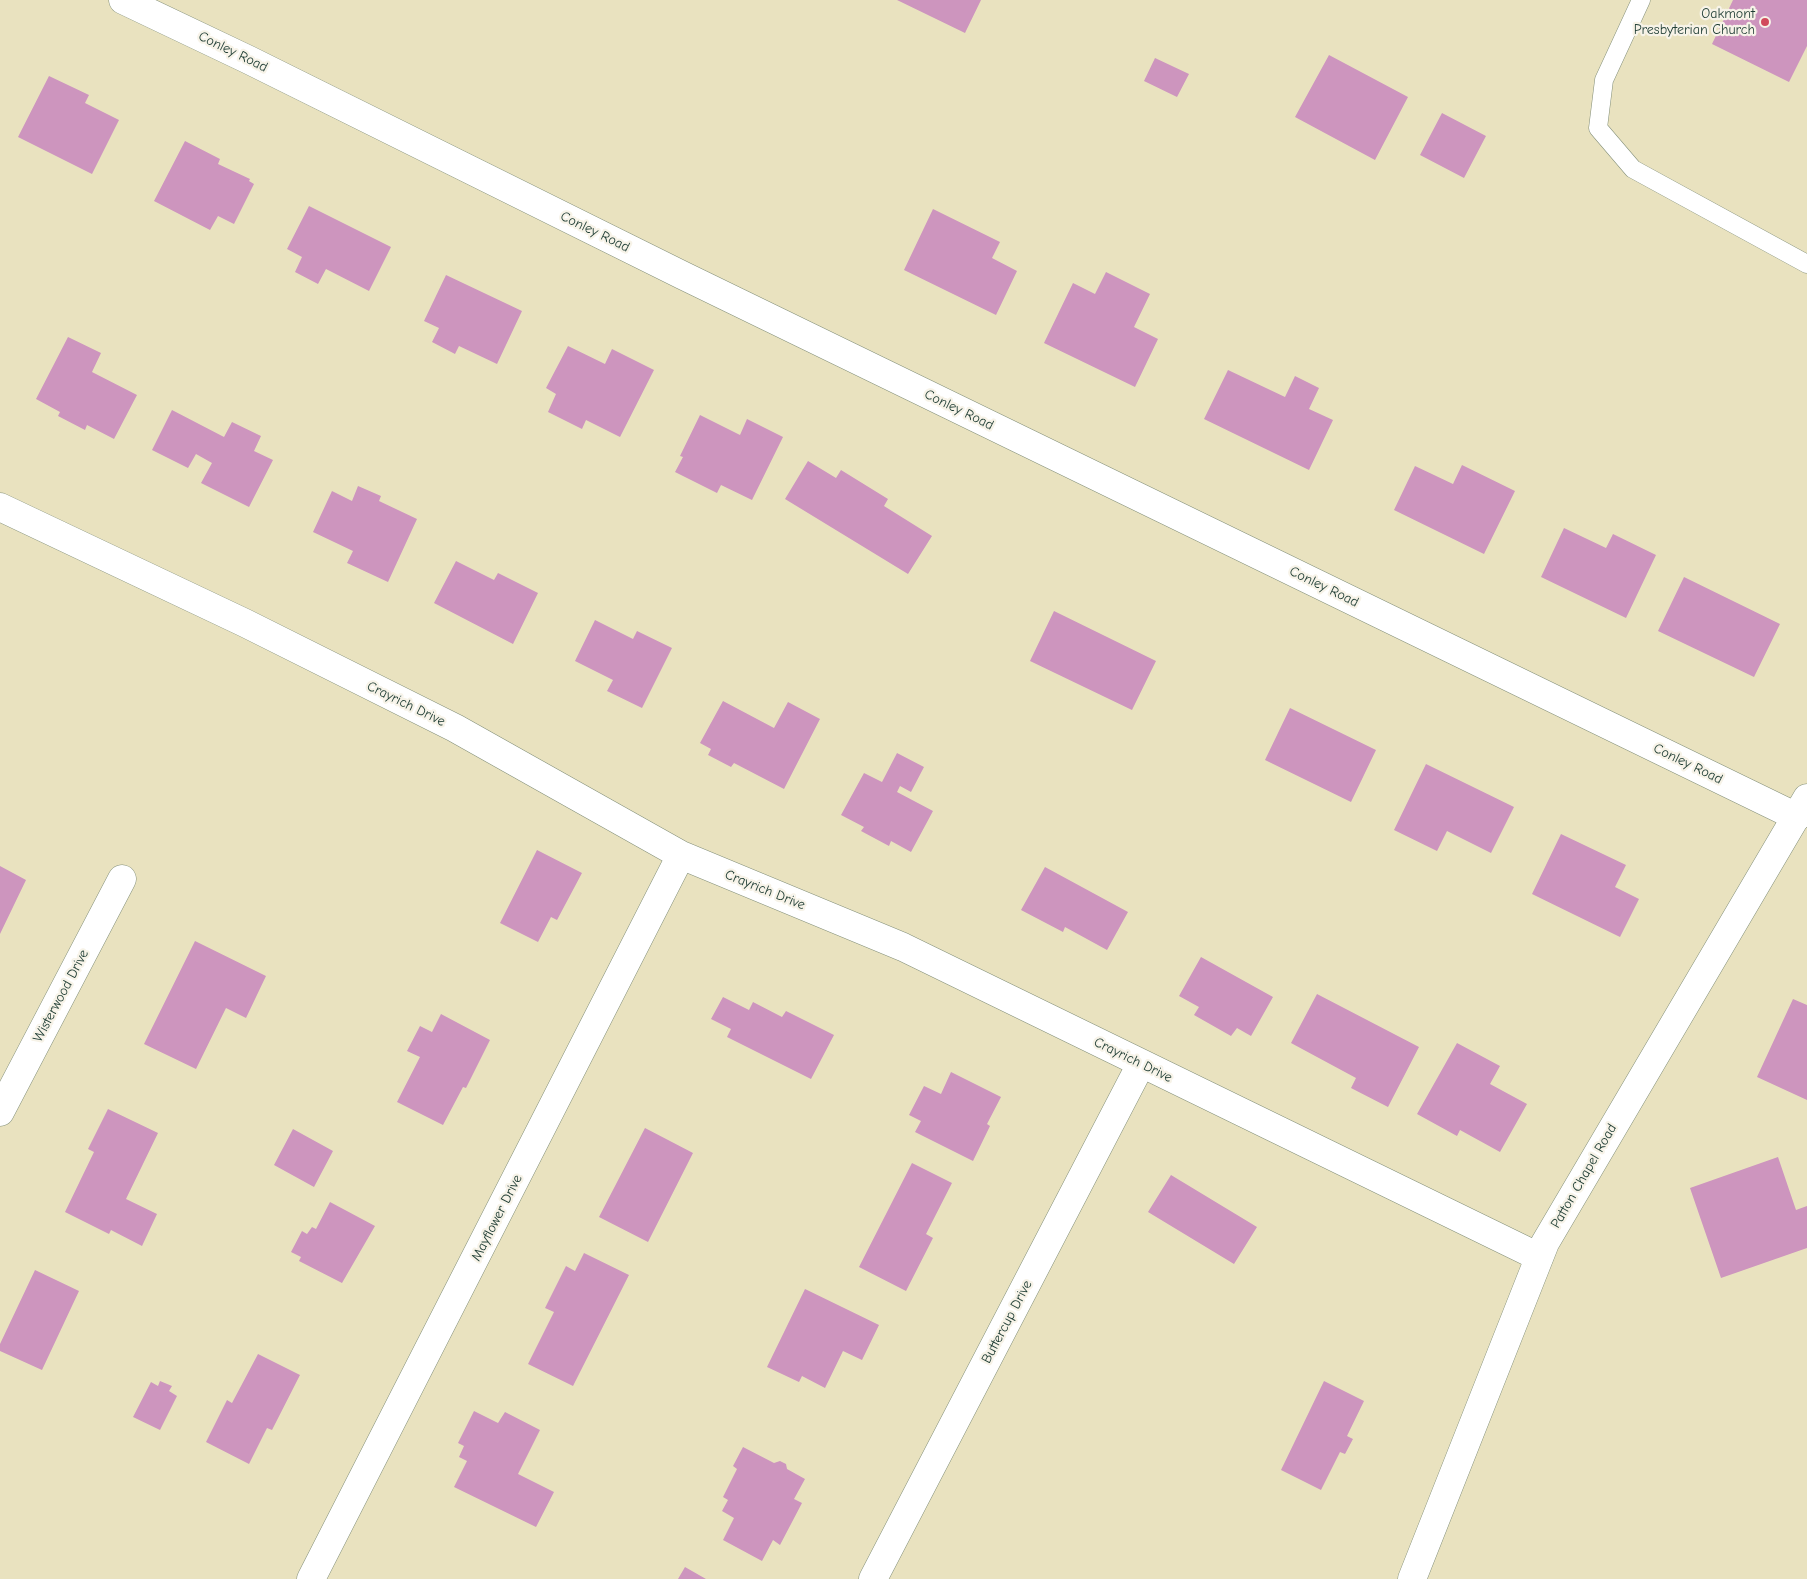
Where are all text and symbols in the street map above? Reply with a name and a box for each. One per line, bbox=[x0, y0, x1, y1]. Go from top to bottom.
place label: Oakmont Presbyterian Church bbox=[1634, 6, 1755, 38]
marker: Oakmont Presbyterian Church bbox=[1759, 16, 1771, 28]
street label: Conley Road bbox=[196, 28, 270, 76]
street label: Conley Road bbox=[558, 208, 632, 256]
street label: Conley Road bbox=[922, 386, 996, 434]
street label: Conley Road bbox=[1287, 563, 1361, 611]
street label: Crayrich Drive bbox=[364, 678, 448, 730]
street label: Conley Road bbox=[1651, 740, 1725, 788]
street label: Crayrich Drive bbox=[722, 866, 808, 914]
street label: Wisterwood Drive bbox=[30, 947, 92, 1045]
street label: Crayrich Drive bbox=[1091, 1034, 1175, 1086]
street label: Patton Chapel Road bbox=[1547, 1121, 1621, 1231]
street label: Mayflower Drive bbox=[468, 1172, 526, 1264]
street label: Buttercup Drive bbox=[978, 1278, 1036, 1366]

